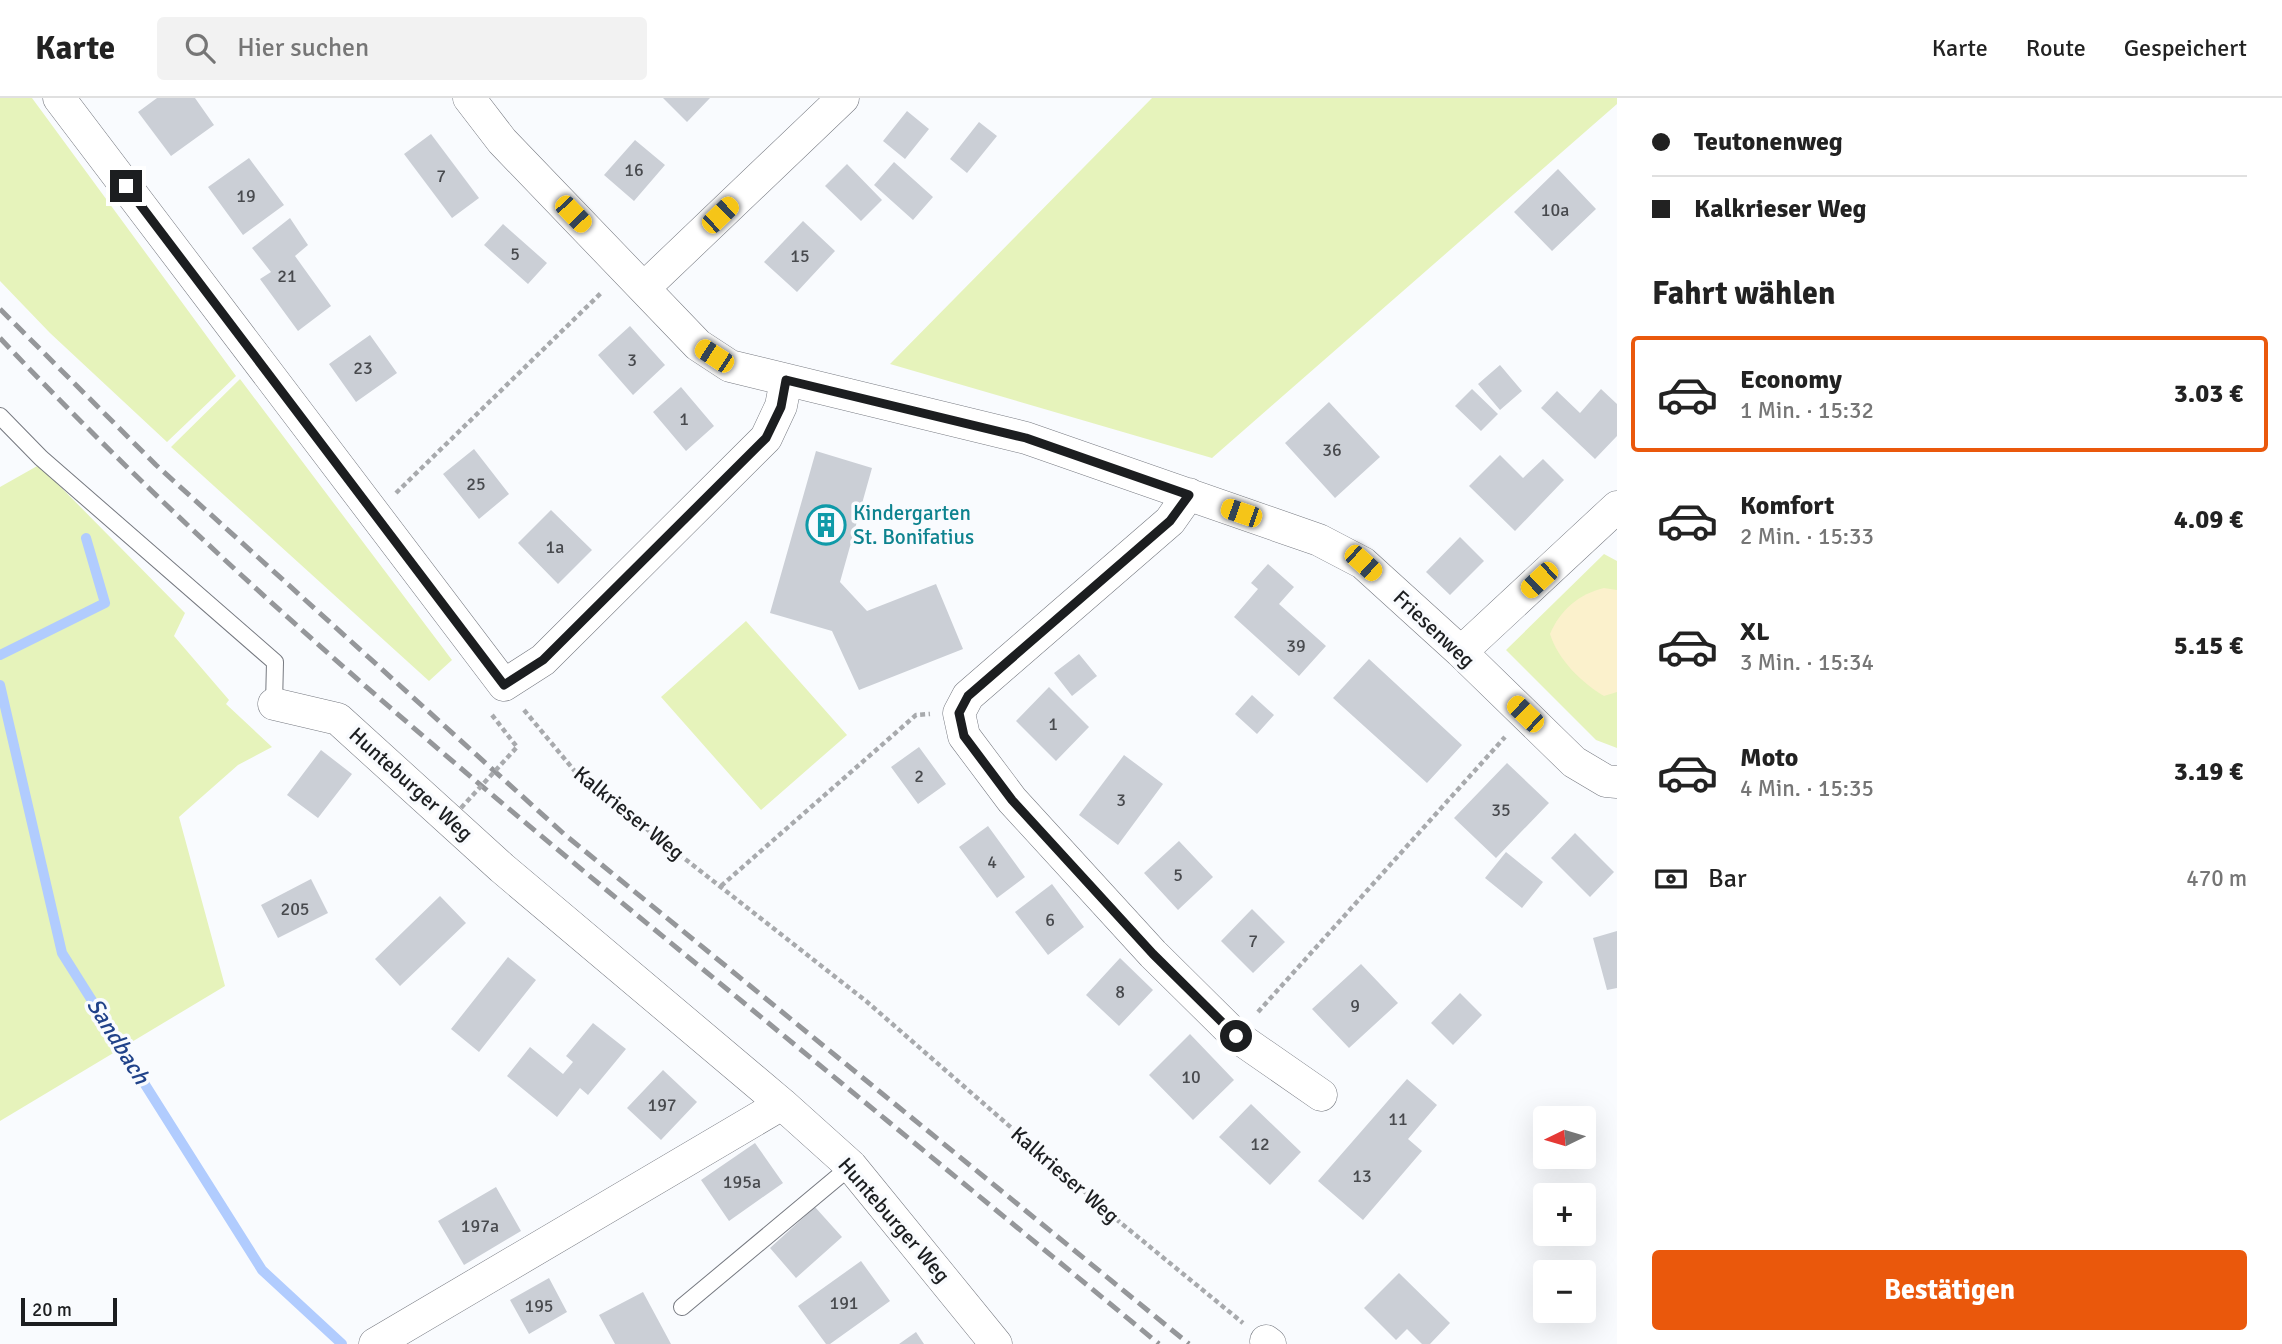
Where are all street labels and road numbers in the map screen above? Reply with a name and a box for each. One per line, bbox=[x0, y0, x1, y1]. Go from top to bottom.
street label: Friesenweg bbox=[1388, 585, 1480, 673]
street label: Hunteburger Weg bbox=[344, 722, 478, 846]
street label: Kalkrieser Weg bbox=[568, 760, 690, 866]
street label: Kalkrieser Weg bbox=[1006, 1121, 1124, 1229]
street label: Hunteburger Weg bbox=[833, 1152, 955, 1288]

